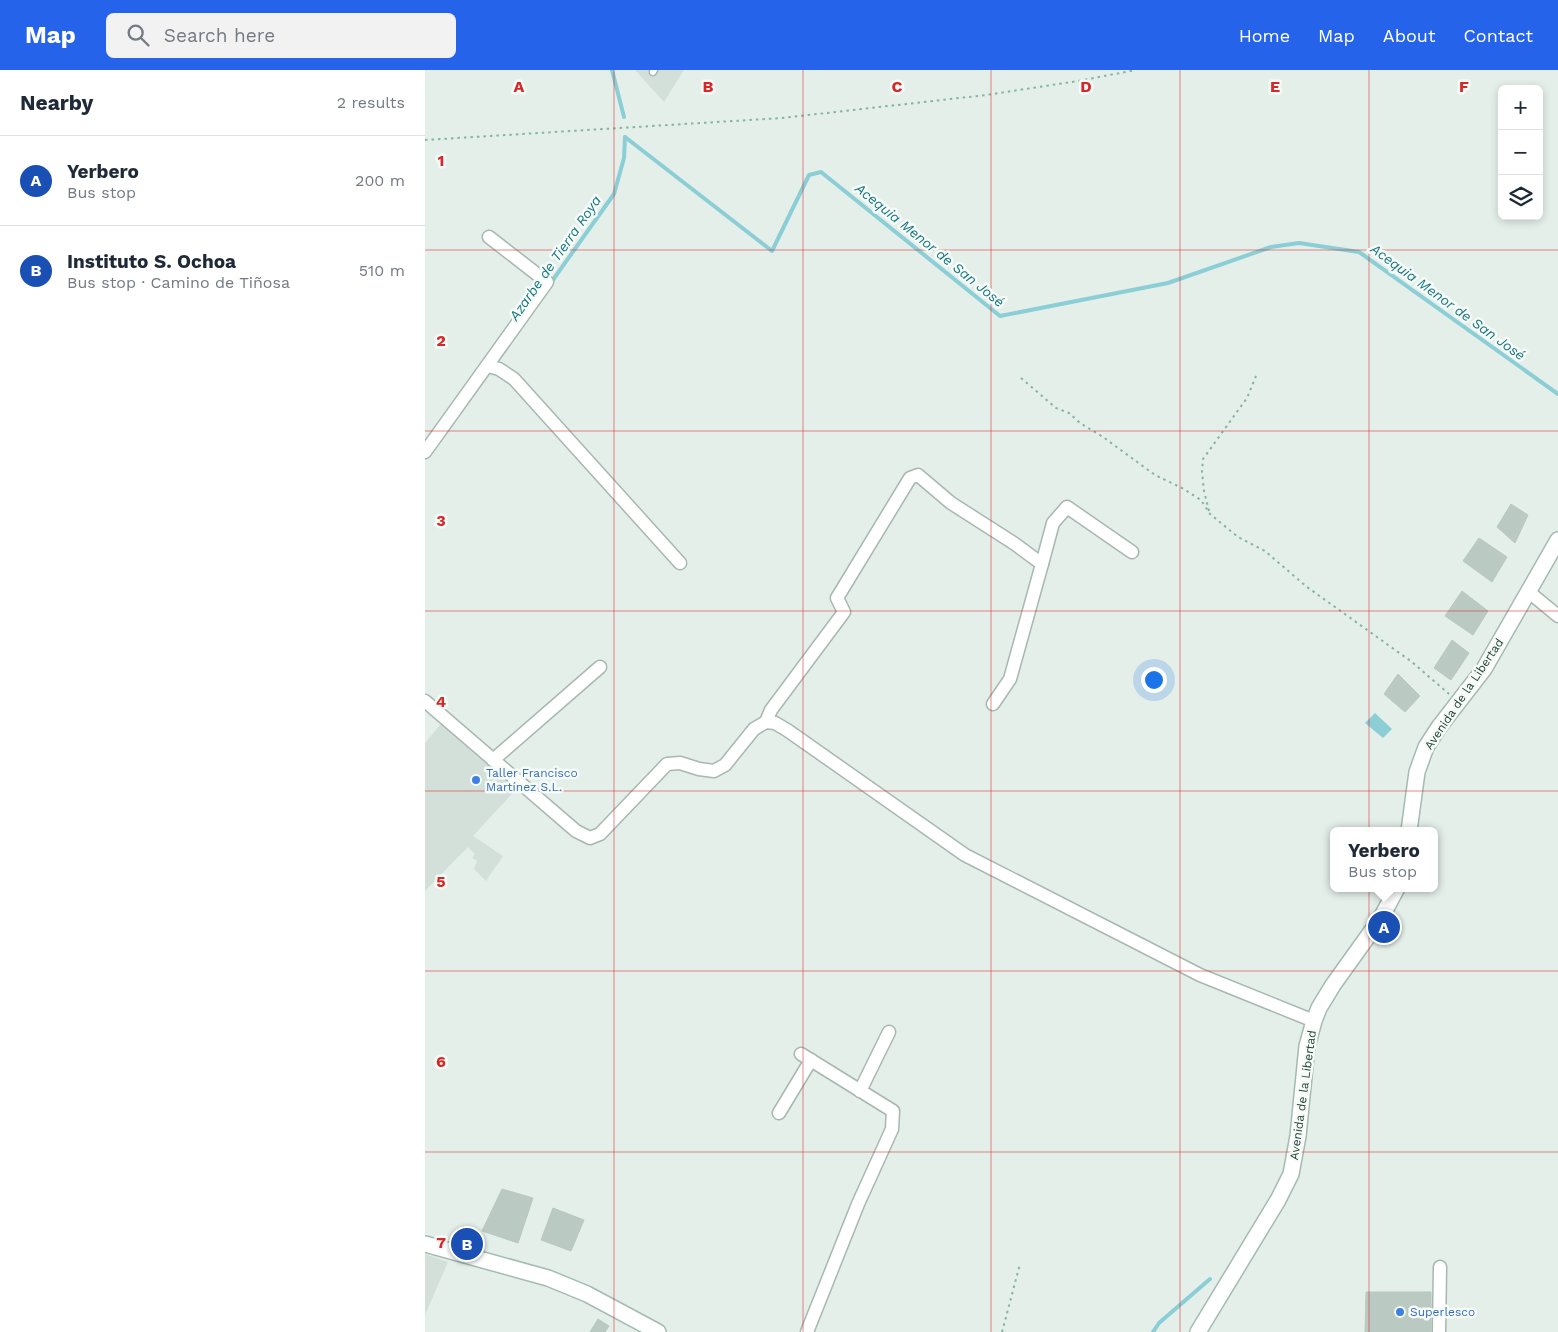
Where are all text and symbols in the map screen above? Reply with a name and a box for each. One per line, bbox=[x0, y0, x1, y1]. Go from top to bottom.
search box bbox=[106, 13, 456, 58]
text: Map bbox=[25, 21, 76, 49]
icon: search bbox=[124, 21, 152, 49]
text: Search here bbox=[164, 24, 275, 47]
text: Home bbox=[1239, 25, 1290, 46]
text: Map bbox=[1318, 25, 1355, 46]
text: About bbox=[1383, 25, 1435, 46]
text: Contact bbox=[1463, 25, 1533, 46]
text: A bbox=[514, 77, 525, 96]
text: B bbox=[703, 77, 714, 96]
text: C bbox=[892, 77, 903, 96]
text: D bbox=[1080, 77, 1092, 96]
text: E bbox=[1270, 77, 1280, 96]
text: F bbox=[1459, 77, 1469, 96]
map controls bbox=[1498, 85, 1543, 220]
button: + bbox=[1498, 85, 1543, 130]
text: Nearby bbox=[20, 90, 93, 115]
text: 2 results bbox=[337, 93, 405, 112]
button: − bbox=[1498, 130, 1543, 175]
text: 1 bbox=[438, 151, 444, 170]
text: Yerbero bbox=[67, 160, 139, 183]
text: A bbox=[31, 171, 41, 190]
text: 200 m bbox=[355, 171, 405, 190]
button: layers bbox=[1498, 175, 1543, 220]
water label: Acequia Menor de San José bbox=[852, 179, 1008, 310]
text: Bus stop bbox=[67, 183, 136, 202]
water label: Azarbe de Tierra Roya bbox=[505, 192, 604, 324]
water label: Acequia Menor de San José bbox=[1367, 240, 1528, 363]
text: Instituto S. Ochoa bbox=[67, 250, 236, 273]
text: B bbox=[31, 261, 41, 280]
text: 510 m bbox=[359, 261, 405, 280]
text: Bus stop · Camino de Tiñosa bbox=[67, 273, 290, 292]
text: 2 bbox=[436, 331, 446, 350]
text: 3 bbox=[436, 511, 446, 530]
street label: Avenida de la Libertad bbox=[1422, 636, 1506, 752]
your location bbox=[1141, 667, 1167, 693]
text: 4 bbox=[436, 692, 446, 711]
place label: Taller Francisco Martínez S.L. bbox=[486, 766, 578, 794]
marker: Taller Francisco Martínez S.L. bbox=[470, 774, 482, 786]
popup bbox=[1330, 827, 1438, 892]
text: Yerbero bbox=[1348, 839, 1420, 862]
text: Bus stop bbox=[1348, 862, 1417, 881]
text: 5 bbox=[436, 872, 446, 891]
pin: A bbox=[1368, 908, 1400, 946]
street label: Avenida de la Libertad bbox=[1287, 1029, 1319, 1161]
text: 6 bbox=[436, 1052, 446, 1071]
pin: B bbox=[451, 1225, 483, 1263]
text: 7 bbox=[436, 1233, 446, 1252]
place label: Superlesco bbox=[1410, 1305, 1475, 1319]
marker: Superlesco bbox=[1394, 1306, 1406, 1318]

